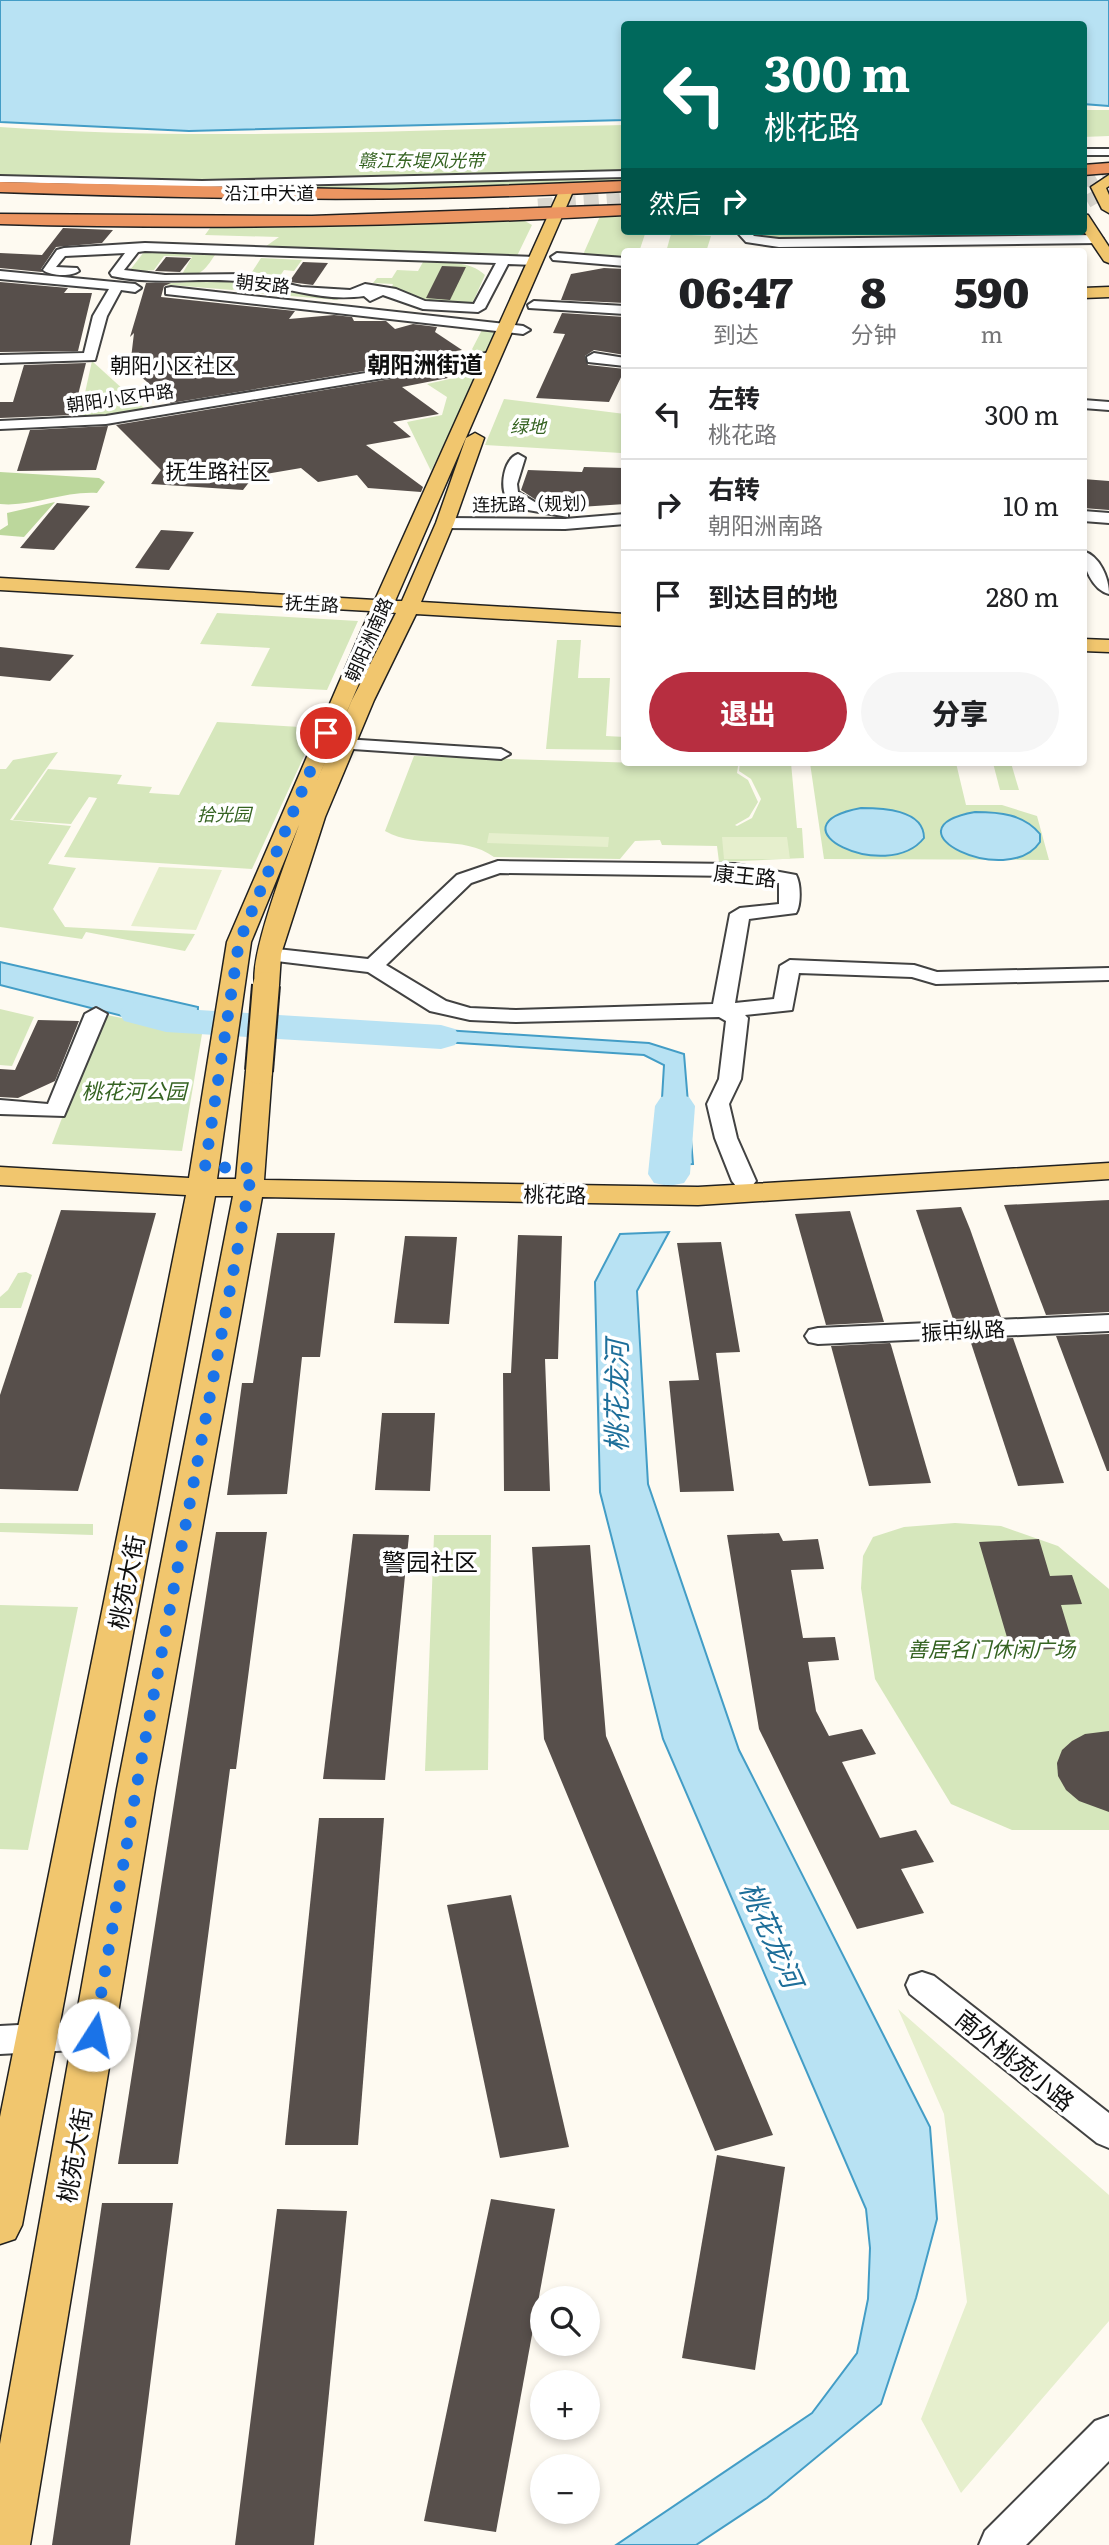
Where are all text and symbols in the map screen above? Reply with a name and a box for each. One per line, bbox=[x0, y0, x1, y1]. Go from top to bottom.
text: 300 m bbox=[764, 34, 910, 107]
icon: left bbox=[649, 49, 740, 140]
text: 桃花路 bbox=[764, 101, 860, 149]
park label: 赣江东堤风光带 bbox=[358, 146, 487, 173]
street label: 沿江中大道 bbox=[224, 179, 314, 206]
text: 然后 bbox=[649, 182, 701, 221]
icon: right bbox=[715, 182, 753, 220]
text: 06:47 bbox=[679, 259, 793, 321]
text: 8 bbox=[861, 259, 886, 321]
text: 590 bbox=[954, 259, 1029, 321]
street label: 朝安路 bbox=[235, 267, 291, 299]
text: 到达 bbox=[713, 316, 759, 350]
text: 分钟 bbox=[850, 316, 896, 350]
text: m bbox=[981, 316, 1003, 350]
district label: 朝阳洲街道 bbox=[368, 346, 483, 380]
district label: 朝阳小区社区 bbox=[110, 348, 236, 379]
street label: 朝阳小区中路 bbox=[65, 376, 175, 418]
text: 左转 bbox=[708, 377, 760, 416]
text: 300 m bbox=[984, 394, 1059, 433]
icon: left bbox=[649, 395, 687, 433]
park label: 绿地 bbox=[510, 412, 548, 439]
text: 桃花路 bbox=[708, 416, 777, 450]
district label: 抚生路社区 bbox=[166, 454, 271, 485]
text: 右转 bbox=[708, 468, 760, 507]
text: 10 m bbox=[1003, 485, 1059, 524]
icon: right bbox=[649, 486, 687, 524]
street label: 连抚路（规划） bbox=[472, 488, 598, 518]
text: 朝阳洲南路 bbox=[708, 507, 823, 541]
text: 到达目的地 bbox=[708, 576, 838, 615]
text: 280 m bbox=[986, 576, 1059, 615]
icon: arrive bbox=[649, 577, 687, 615]
street label: 抚生路 bbox=[284, 588, 340, 618]
street label: 朝阳洲南路 bbox=[337, 592, 399, 686]
button: 退出 bbox=[649, 672, 847, 752]
button: 分享 bbox=[861, 672, 1059, 752]
pin bbox=[296, 703, 356, 763]
icon: arrive bbox=[307, 714, 345, 752]
park label: 拾光园 bbox=[197, 800, 254, 827]
street label: 康王路 bbox=[712, 855, 778, 893]
park label: 桃花河公园 bbox=[82, 1074, 189, 1105]
street label: 桃花路 bbox=[523, 1177, 587, 1209]
street label: 振中纵路 bbox=[920, 1311, 1006, 1347]
water label: 桃花龙河 bbox=[594, 1335, 636, 1452]
street label: 桃苑大街 bbox=[99, 1532, 151, 1632]
district label: 警园社区 bbox=[382, 1543, 478, 1578]
park label: 善居名门休闲广场 bbox=[907, 1632, 1077, 1663]
water label: 桃花龙河 bbox=[731, 1874, 817, 1998]
position arrow bbox=[57, 1998, 131, 2072]
street label: 南外桃苑小路 bbox=[949, 2000, 1083, 2118]
street label: 桃苑大街 bbox=[47, 2105, 99, 2205]
map controls bbox=[530, 2286, 600, 2524]
button: search bbox=[530, 2286, 600, 2356]
button: + bbox=[530, 2370, 600, 2440]
button: − bbox=[530, 2454, 600, 2524]

